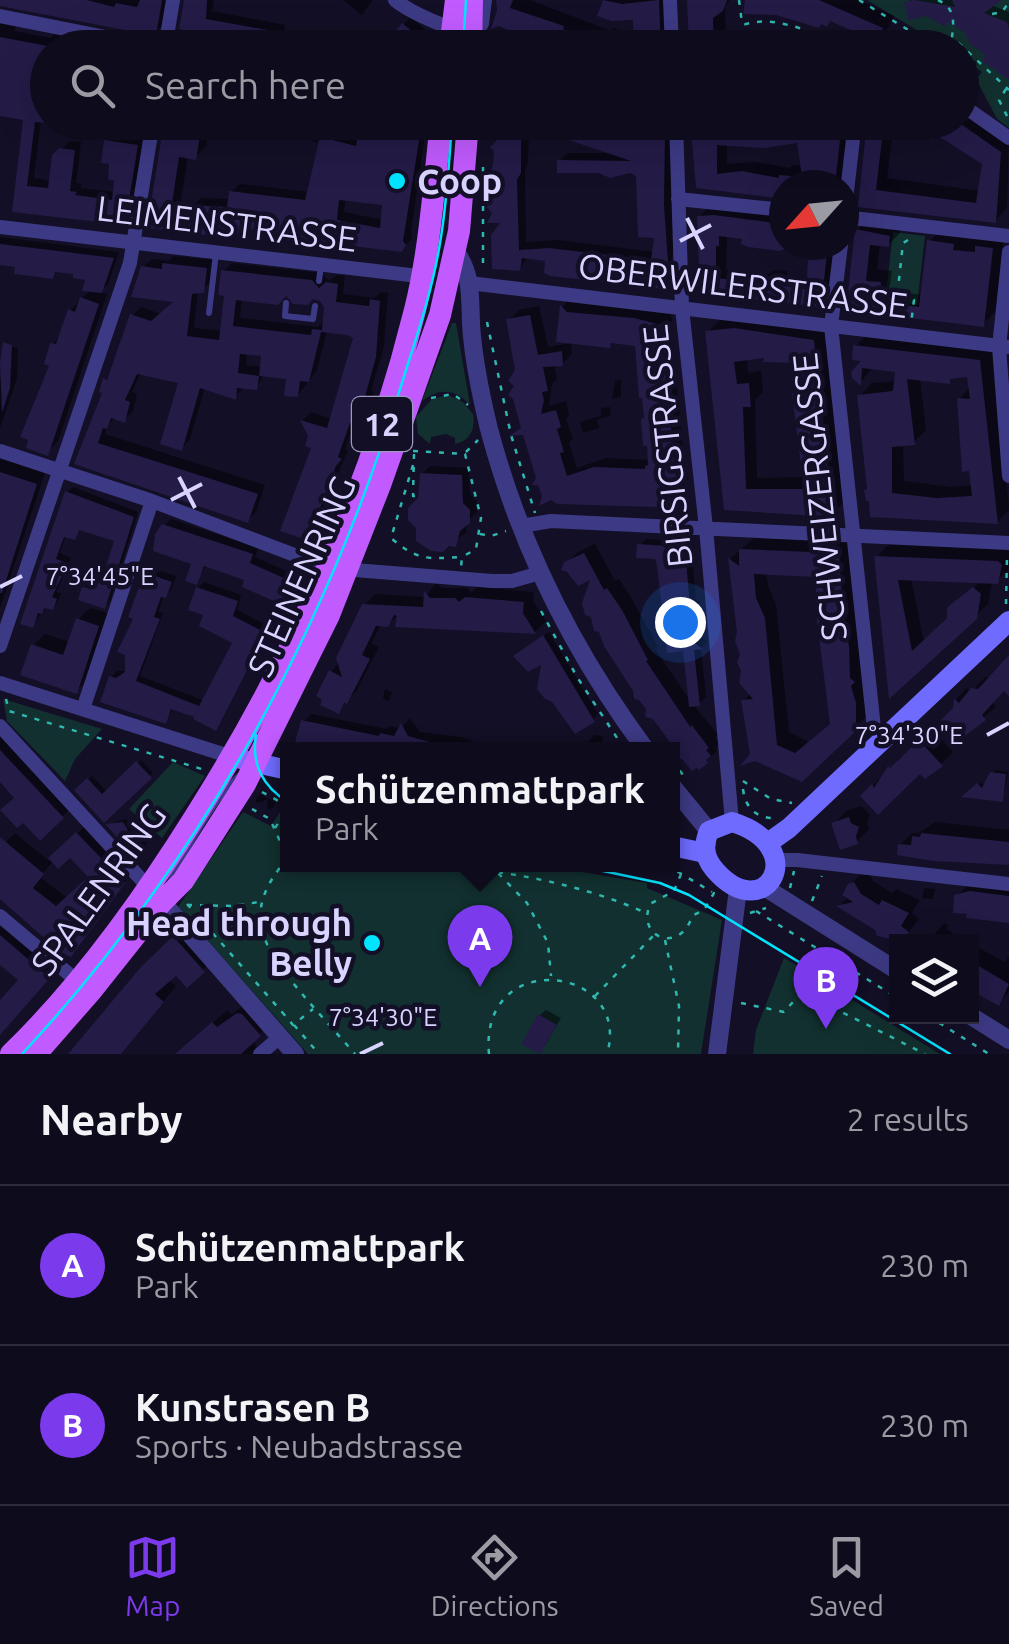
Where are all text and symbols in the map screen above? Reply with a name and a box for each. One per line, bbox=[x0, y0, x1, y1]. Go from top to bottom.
search box bbox=[30, 30, 979, 140]
icon: search bbox=[65, 58, 120, 113]
text: Search here bbox=[145, 64, 346, 106]
place label: Coop bbox=[417, 161, 502, 201]
marker: Coop bbox=[386, 170, 408, 192]
north arrow bbox=[769, 170, 859, 260]
street label: LEIMENSTRASSE bbox=[95, 187, 359, 259]
street label: OBERWILERSTRASSE bbox=[576, 245, 910, 325]
street label: BIRSIGSTRASSE bbox=[634, 323, 700, 569]
street label: SCHWEIZERGASSE bbox=[784, 351, 854, 643]
road number: 12 bbox=[352, 397, 412, 451]
street label: STEINENRING bbox=[239, 470, 363, 682]
text: 7°34'45"E bbox=[46, 562, 154, 590]
your location bbox=[655, 597, 706, 648]
text: 7°34'30"E bbox=[855, 721, 963, 749]
popup bbox=[280, 742, 680, 872]
text: Schützenmattpark bbox=[315, 768, 645, 810]
street label: SPALENRING bbox=[22, 796, 174, 982]
text: Park bbox=[315, 810, 379, 846]
place label: Head through Belly bbox=[126, 903, 352, 983]
pin: A bbox=[448, 904, 512, 987]
marker: Head through Belly bbox=[361, 932, 383, 954]
map controls bbox=[889, 934, 979, 1024]
button: layers bbox=[889, 934, 979, 1024]
pin: B bbox=[794, 946, 858, 1029]
text: 7°34'30"E bbox=[329, 1003, 437, 1031]
text: Nearby bbox=[40, 1096, 183, 1143]
text: 2 results bbox=[847, 1101, 969, 1137]
text: Schützenmattpark bbox=[135, 1226, 465, 1268]
text: A bbox=[61, 1247, 84, 1283]
text: 230 m bbox=[880, 1247, 969, 1283]
text: Park bbox=[135, 1268, 199, 1304]
text: Kunstrasen B bbox=[135, 1386, 370, 1428]
text: B bbox=[62, 1407, 83, 1443]
text: 230 m bbox=[880, 1407, 969, 1443]
text: Sports · Neubadstrasse bbox=[135, 1428, 463, 1464]
tab: Map bbox=[125, 1530, 180, 1621]
tab: Directions bbox=[431, 1530, 559, 1621]
tab: Saved bbox=[809, 1530, 884, 1621]

